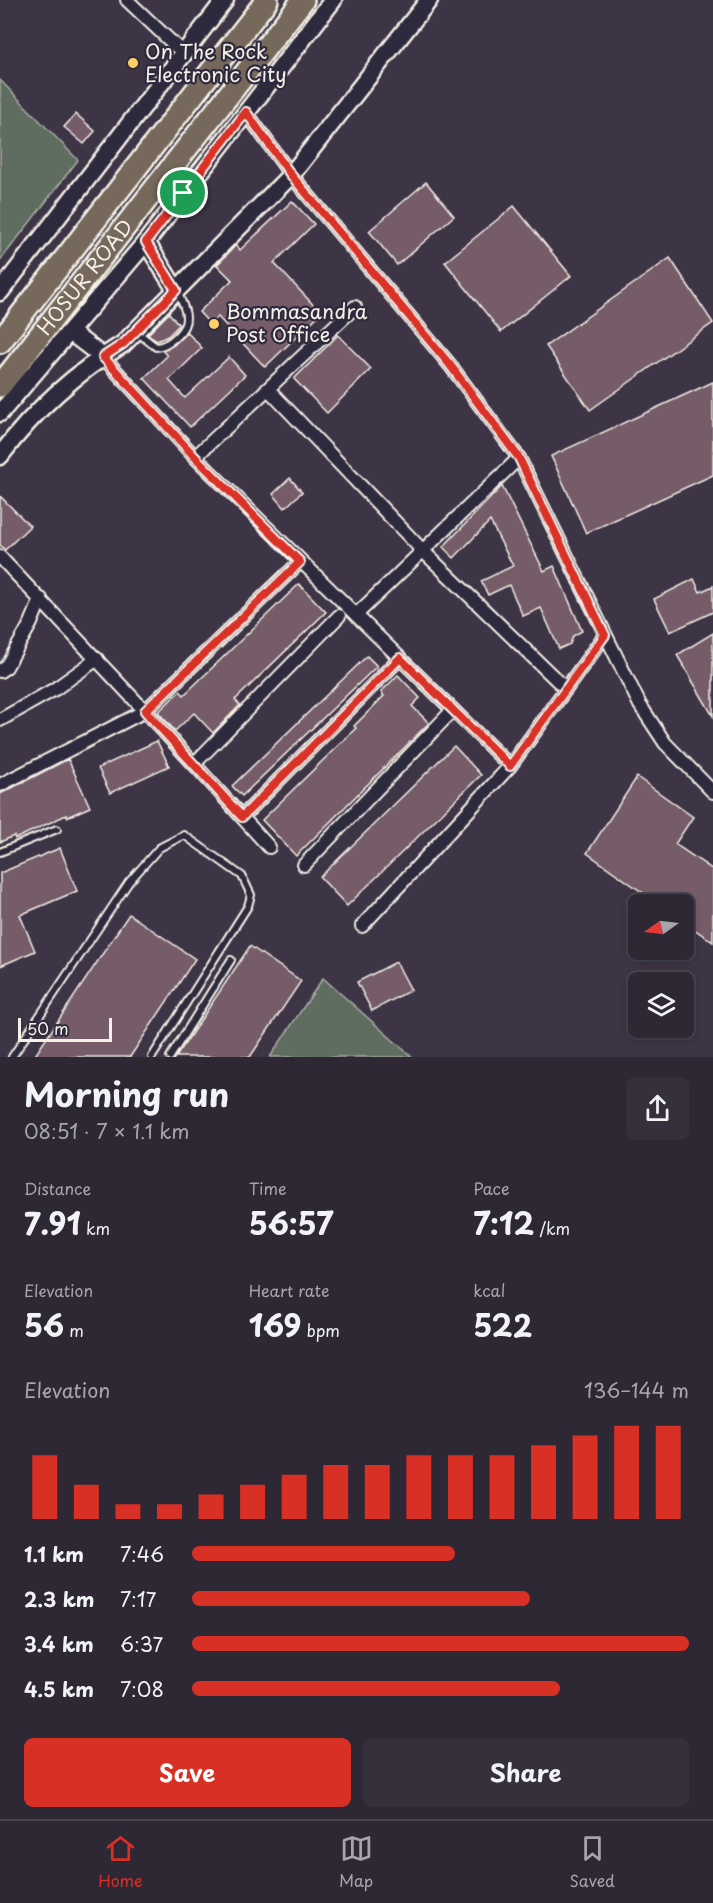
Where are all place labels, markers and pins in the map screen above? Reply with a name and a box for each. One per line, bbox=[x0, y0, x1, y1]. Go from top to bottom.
place label: On The Rock Electronic City bbox=[145, 36, 287, 89]
marker: On The Rock Electronic City bbox=[126, 56, 140, 70]
pin bbox=[157, 167, 208, 218]
place label: Bommasandra Post Office bbox=[226, 296, 368, 349]
marker: Bommasandra Post Office bbox=[207, 317, 221, 331]

